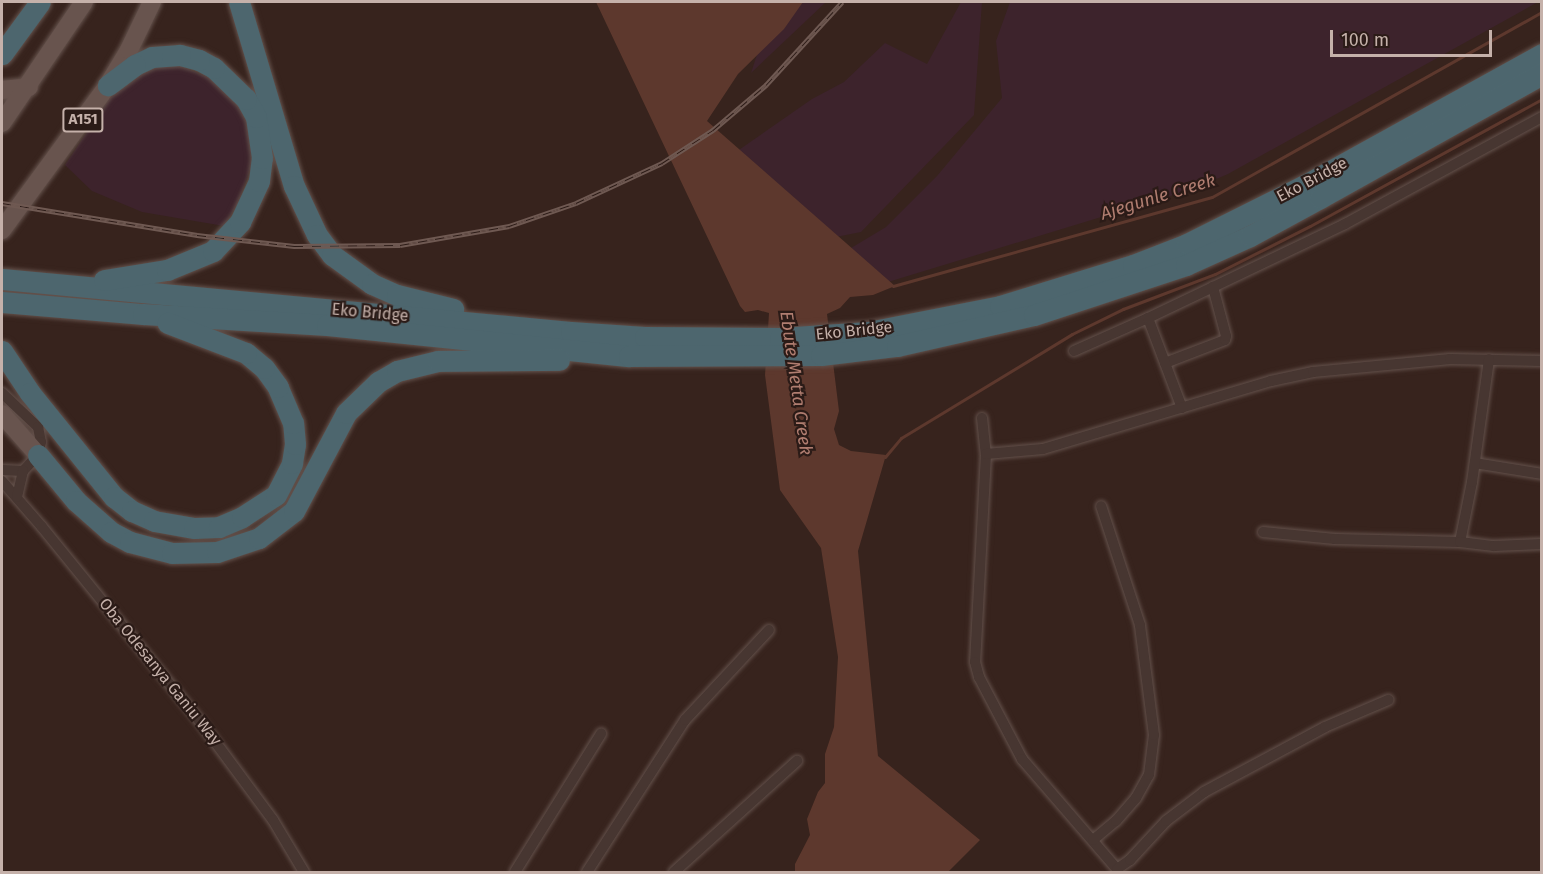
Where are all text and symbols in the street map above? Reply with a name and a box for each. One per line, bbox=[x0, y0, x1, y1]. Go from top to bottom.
scale bar bbox=[1333, 18, 1495, 56]
text: 100 m bbox=[1341, 29, 1389, 51]
road number: A151 bbox=[62, 108, 104, 132]
street label: Eko Bridge bbox=[1274, 153, 1350, 207]
water label: Ajegunle Creek bbox=[1098, 169, 1218, 225]
street label: Eko Bridge bbox=[331, 300, 409, 326]
water label: Ebute Metta Creek bbox=[775, 310, 817, 456]
street label: Eko Bridge bbox=[815, 317, 893, 345]
street label: Oba Odesanya Ganiu Way bbox=[95, 595, 225, 749]

